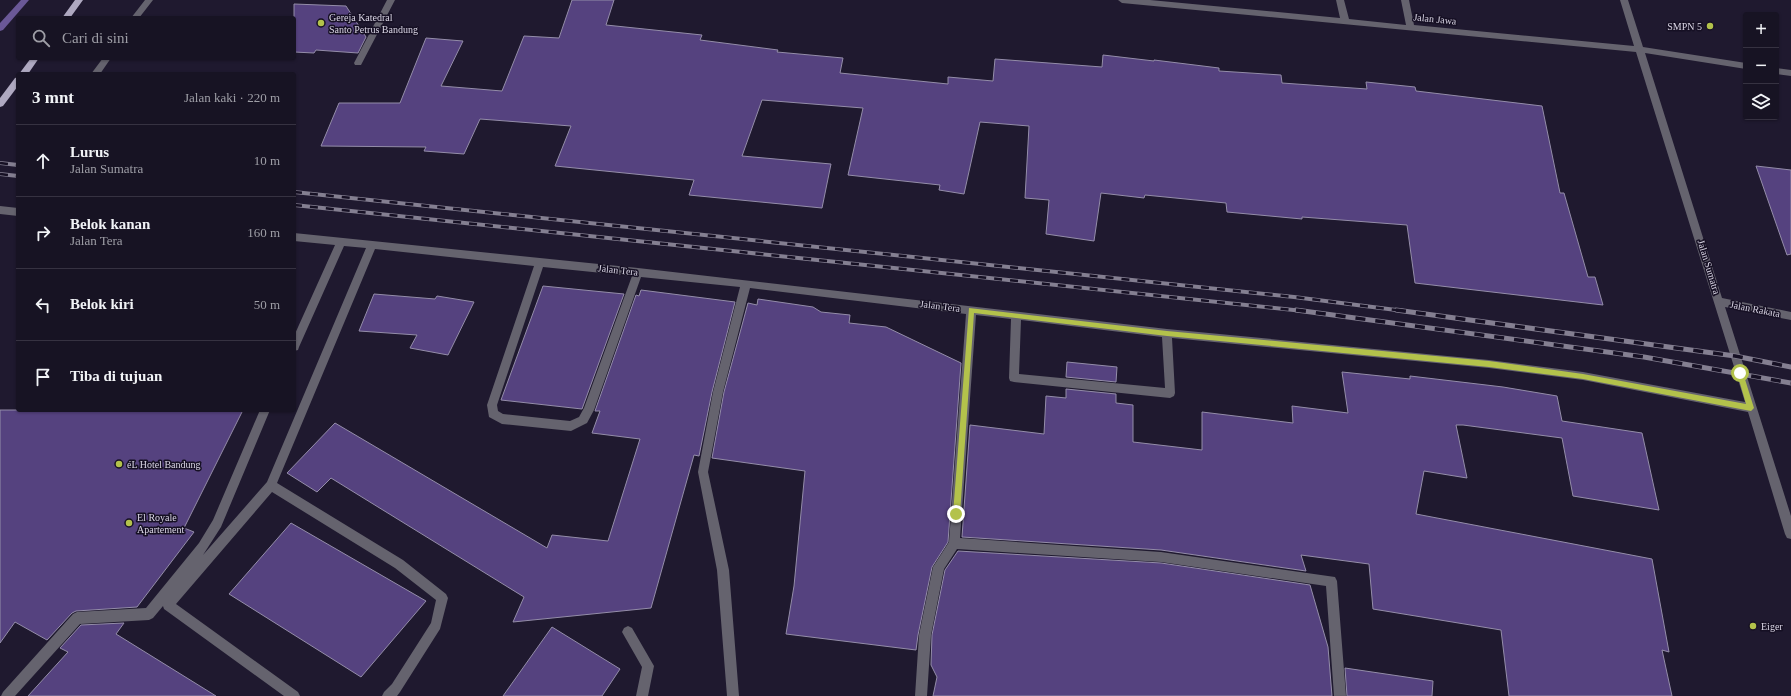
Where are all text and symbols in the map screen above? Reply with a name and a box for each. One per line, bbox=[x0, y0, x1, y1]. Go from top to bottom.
street label: Jalan Jawa bbox=[1413, 11, 1458, 27]
place label: Gereja Katedral Santo Petrus Bandung bbox=[329, 12, 418, 35]
map controls bbox=[1743, 12, 1779, 120]
button: + bbox=[1743, 12, 1779, 48]
search box bbox=[16, 16, 296, 60]
marker: Gereja Katedral Santo Petrus Bandung bbox=[316, 18, 326, 28]
place label: SMPN 5 bbox=[1667, 21, 1702, 32]
marker: SMPN 5 bbox=[1705, 21, 1715, 31]
icon: search bbox=[30, 27, 52, 49]
text: Cari di sini bbox=[62, 30, 129, 46]
button: − bbox=[1743, 48, 1779, 84]
button: layers bbox=[1743, 84, 1779, 120]
text: 3 mnt bbox=[32, 88, 74, 107]
text: Jalan kaki · 220 m bbox=[184, 90, 280, 105]
text: Lurus bbox=[70, 144, 109, 160]
icon: ahead bbox=[32, 150, 54, 172]
text: 10 m bbox=[254, 153, 280, 168]
text: Jalan Sumatra bbox=[70, 161, 143, 176]
text: Belok kanan bbox=[70, 216, 150, 232]
icon: right bbox=[32, 222, 54, 244]
text: 160 m bbox=[247, 225, 280, 240]
text: Jalan Tera bbox=[70, 233, 123, 248]
street label: Jalan Sumatra bbox=[1695, 238, 1723, 296]
street label: Jalan Tera bbox=[597, 262, 639, 278]
icon: left bbox=[32, 294, 54, 316]
text: Belok kiri bbox=[70, 296, 134, 312]
text: 50 m bbox=[254, 297, 280, 312]
street label: Jalan Tera bbox=[919, 298, 961, 314]
street label: Jalan Rakata bbox=[1729, 299, 1782, 319]
route start bbox=[1731, 364, 1749, 382]
icon: arrive bbox=[32, 366, 54, 388]
text: Tiba di tujuan bbox=[70, 368, 162, 384]
marker: éL Hotel Bandung bbox=[114, 459, 124, 469]
place label: éL Hotel Bandung bbox=[127, 459, 201, 470]
route end bbox=[947, 505, 965, 523]
place label: El Royale Apartement bbox=[137, 512, 184, 535]
marker: El Royale Apartement bbox=[124, 518, 134, 528]
marker: Eiger bbox=[1748, 621, 1758, 631]
place label: Eiger bbox=[1761, 621, 1783, 632]

